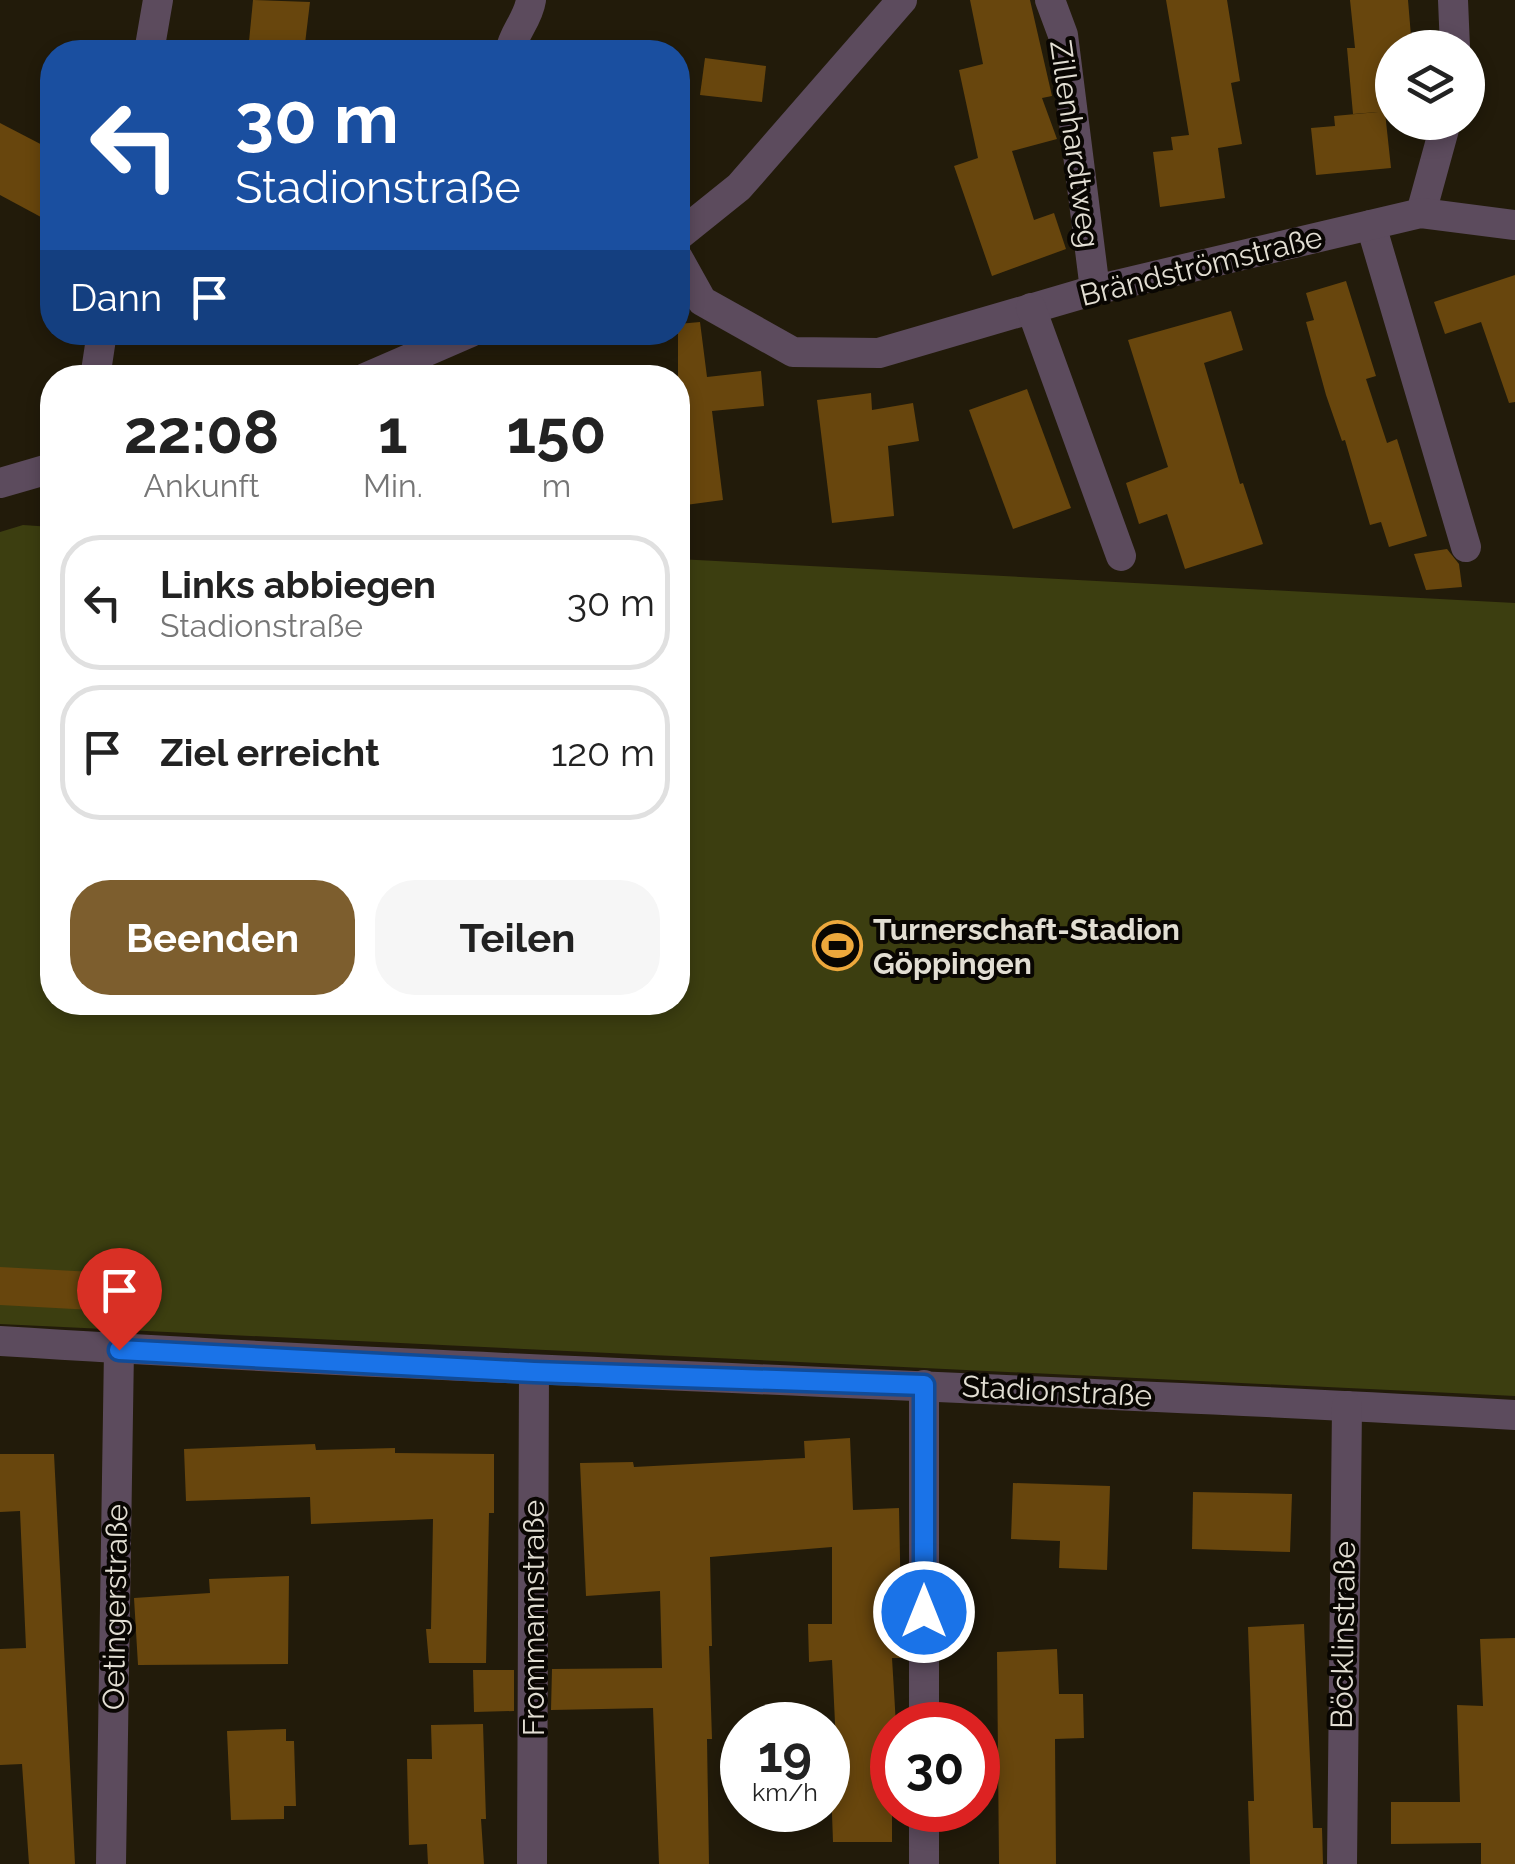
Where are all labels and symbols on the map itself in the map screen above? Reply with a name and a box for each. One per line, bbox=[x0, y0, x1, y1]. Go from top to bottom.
street label: Zillenhardtweg bbox=[1043, 38, 1107, 250]
street label: Brändströmstraße bbox=[1076, 219, 1326, 313]
place label: Turnerschaft-Stadion Göppingen bbox=[873, 912, 1180, 981]
sports icon: Turnerschaft-Stadion Göppingen bbox=[812, 920, 864, 972]
pin bbox=[77, 1248, 162, 1351]
street label: Stadionstraße bbox=[961, 1369, 1153, 1413]
street label: Frommannstraße bbox=[516, 1500, 551, 1736]
street label: Oetingerstraße bbox=[96, 1504, 134, 1710]
street label: Böcklinstraße bbox=[1324, 1541, 1362, 1729]
position arrow bbox=[872, 1560, 976, 1664]
speed limit sign: 30 bbox=[870, 1702, 1000, 1832]

